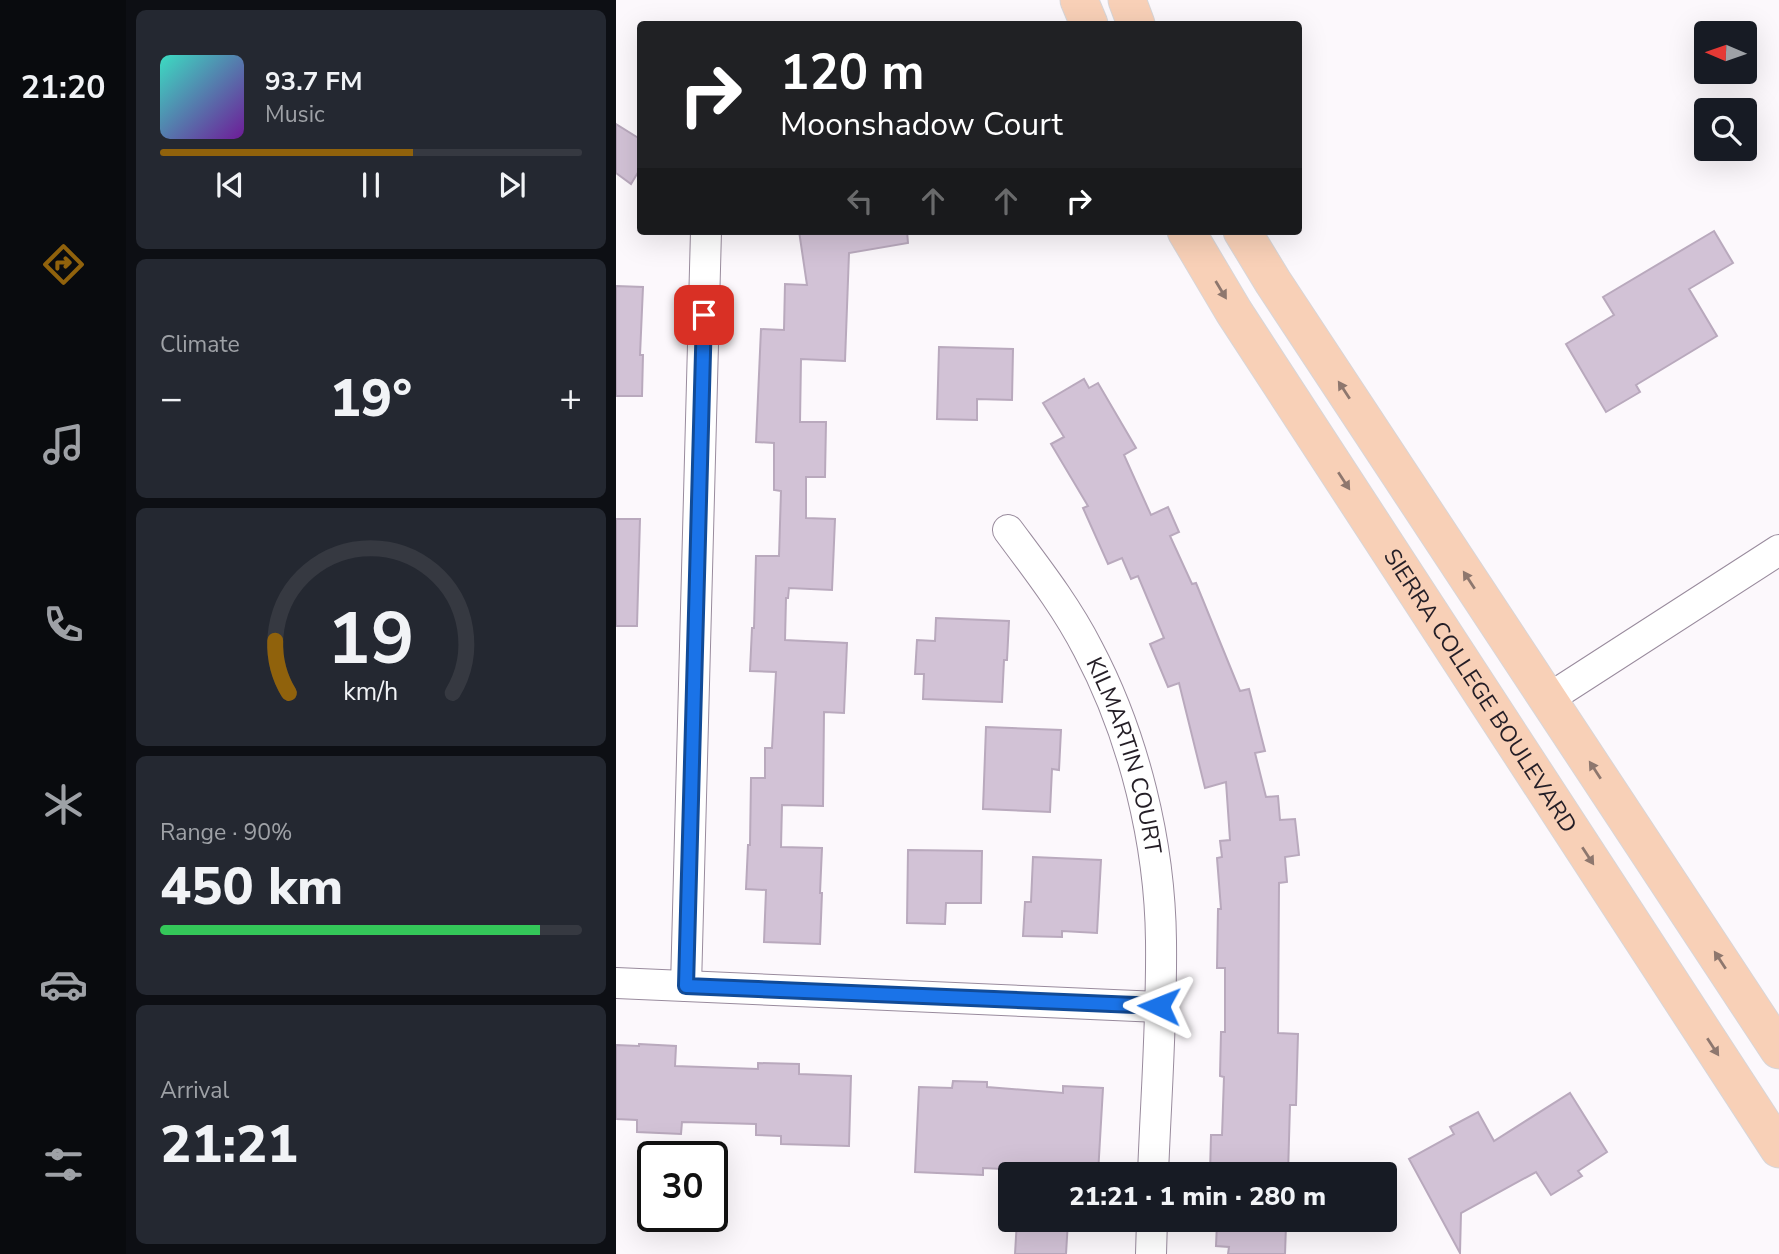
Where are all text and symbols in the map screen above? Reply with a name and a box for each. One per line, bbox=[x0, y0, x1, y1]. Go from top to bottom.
north arrow bbox=[1694, 21, 1757, 84]
map controls bbox=[1694, 21, 1757, 161]
text: 120 m bbox=[780, 39, 924, 106]
icon: right bbox=[665, 49, 756, 140]
text: 93.7 FM bbox=[265, 64, 362, 99]
text: 21:20 bbox=[21, 66, 105, 109]
button: search bbox=[1694, 98, 1757, 161]
text: Music bbox=[265, 99, 325, 130]
text: Moonshadow Court bbox=[780, 103, 1063, 146]
icon: previous bbox=[211, 166, 249, 204]
icon: pause bbox=[352, 166, 390, 204]
icon: next bbox=[493, 166, 531, 204]
icon: left bbox=[841, 182, 879, 220]
icon: ahead bbox=[914, 182, 952, 220]
icon: ahead bbox=[987, 182, 1025, 220]
icon: right bbox=[1060, 182, 1098, 220]
icon: directions bbox=[39, 240, 88, 289]
one-way arrow bbox=[1214, 280, 1227, 299]
pin bbox=[674, 285, 734, 345]
icon: arrive bbox=[685, 296, 723, 334]
text: Climate bbox=[160, 329, 240, 360]
text: 19° bbox=[330, 363, 412, 434]
text: − bbox=[160, 373, 183, 424]
text: + bbox=[559, 373, 582, 424]
one-way arrow bbox=[1337, 381, 1351, 399]
icon: music bbox=[39, 420, 88, 469]
one-way arrow bbox=[1337, 471, 1350, 490]
street label: SIERRA COLLEGE BOULEVARD bbox=[1376, 543, 1584, 839]
one-way arrow bbox=[1463, 570, 1476, 589]
text: 19 bbox=[327, 589, 415, 689]
icon: phone bbox=[39, 600, 88, 649]
street label: KILMARTIN COURT bbox=[1079, 652, 1169, 856]
text: km/h bbox=[343, 675, 399, 709]
one-way arrow bbox=[1588, 760, 1601, 779]
icon: climate bbox=[39, 780, 88, 829]
text: Range · 90% bbox=[160, 817, 292, 848]
one-way arrow bbox=[1582, 846, 1595, 866]
text: 450 km bbox=[160, 851, 343, 922]
one-way arrow bbox=[1713, 950, 1726, 969]
icon: car bbox=[39, 960, 88, 1009]
position arrow bbox=[1122, 969, 1196, 1043]
one-way arrow bbox=[1706, 1037, 1719, 1057]
text: Arrival bbox=[160, 1075, 229, 1106]
text: 21:21 bbox=[160, 1109, 298, 1180]
icon: filters bbox=[39, 1140, 88, 1189]
speed limit sign: 30 bbox=[637, 1141, 728, 1232]
text: 21:21 · 1 min · 280 m bbox=[1069, 1179, 1326, 1214]

